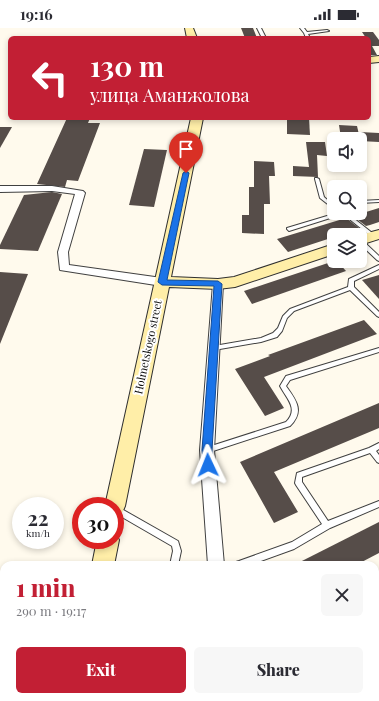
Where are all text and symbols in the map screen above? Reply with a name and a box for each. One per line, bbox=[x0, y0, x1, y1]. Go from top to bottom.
text: 19:16 bbox=[20, 4, 53, 24]
text: 130 m bbox=[90, 47, 164, 84]
icon: left bbox=[24, 52, 76, 104]
text: улица Аманжолова bbox=[90, 83, 249, 107]
pin bbox=[169, 132, 203, 173]
map controls bbox=[327, 132, 367, 268]
button: sound bbox=[327, 132, 367, 172]
icon: arrive bbox=[175, 138, 197, 160]
button: search bbox=[327, 180, 367, 220]
button: layers bbox=[327, 228, 367, 268]
street label: Holmetskogo street bbox=[130, 298, 165, 395]
position arrow bbox=[187, 444, 229, 486]
speed limit sign: 30 bbox=[72, 497, 124, 549]
text: 22 bbox=[28, 504, 48, 531]
text: km/h bbox=[26, 526, 50, 540]
text: 1 min bbox=[16, 571, 75, 603]
button: close bbox=[321, 574, 363, 616]
text: 290 m · 19:17 bbox=[16, 602, 86, 619]
button: Exit bbox=[16, 647, 186, 693]
button: Share bbox=[194, 647, 363, 693]

